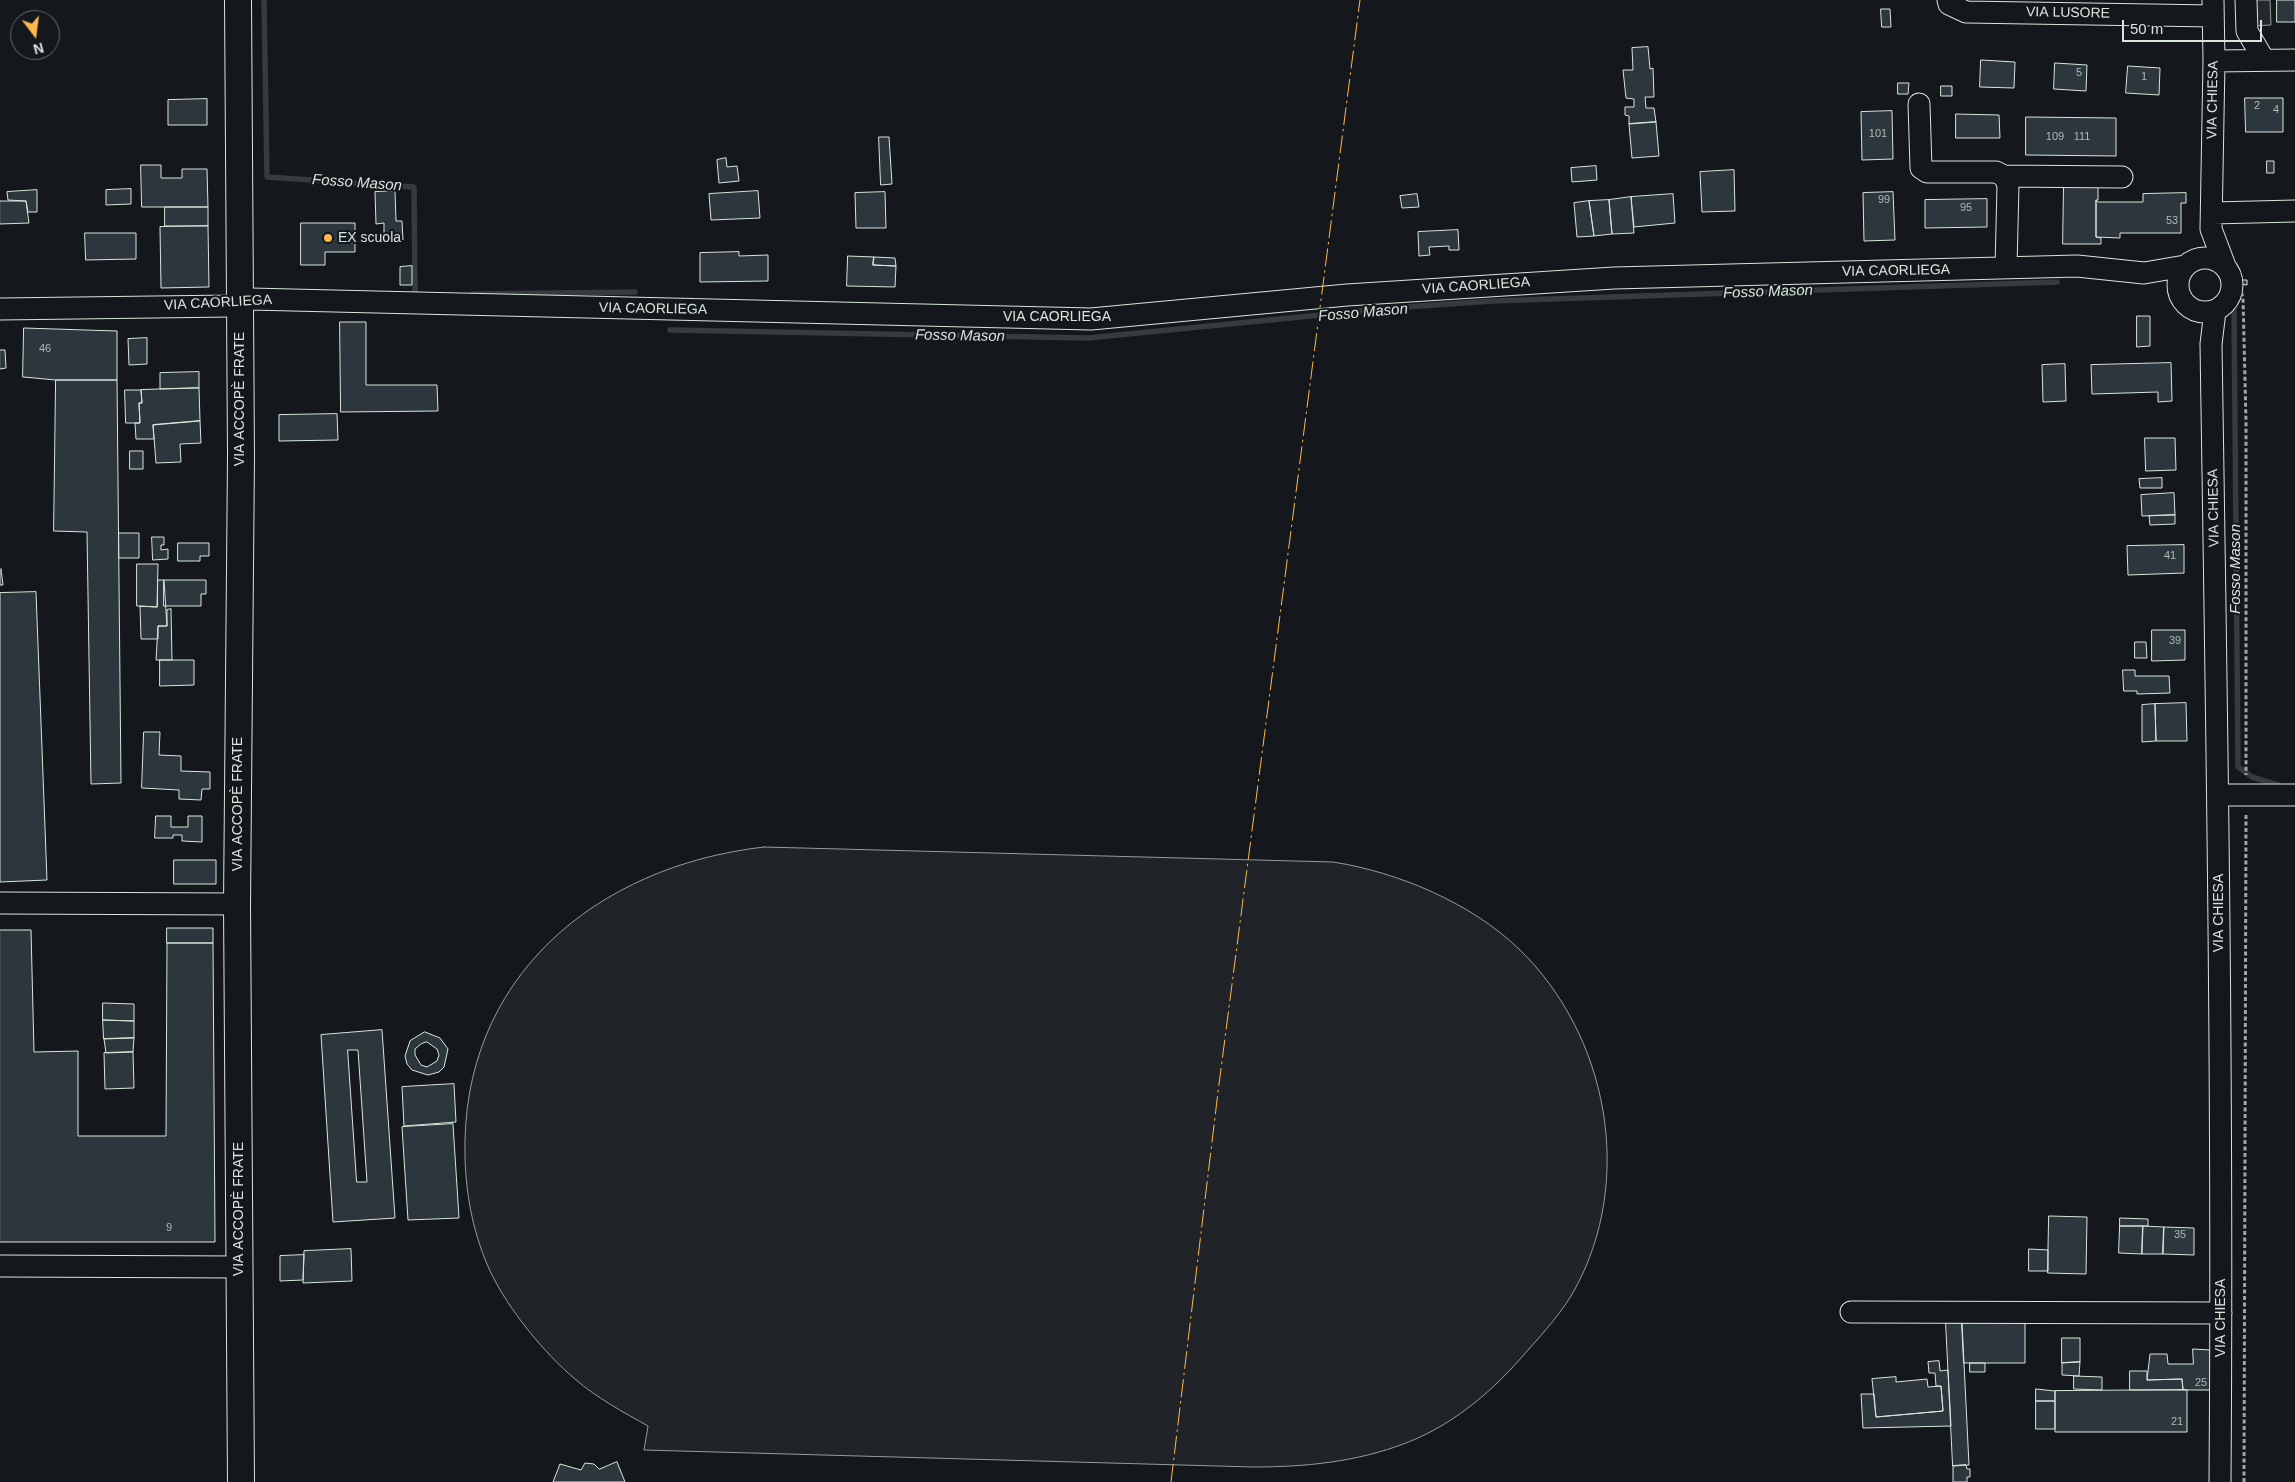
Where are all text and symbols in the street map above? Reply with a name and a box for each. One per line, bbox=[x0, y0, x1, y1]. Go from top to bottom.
street label: VIA LUSORE bbox=[2026, 4, 2110, 22]
north arrow bbox=[10, 10, 60, 60]
scale bar bbox=[2125, 10, 2265, 42]
text: 50 m bbox=[2130, 20, 2163, 37]
text: N bbox=[32, 39, 46, 58]
street label: VIA CHIESA bbox=[2204, 61, 2222, 139]
house number: 5 bbox=[2076, 66, 2082, 80]
house number: 1 bbox=[2141, 70, 2147, 84]
house number: 2 bbox=[2254, 99, 2260, 113]
house number: 4 bbox=[2273, 103, 2279, 117]
house number: 101 bbox=[1869, 127, 1887, 141]
house number: 109 bbox=[2046, 130, 2064, 144]
house number: 111 bbox=[2074, 130, 2090, 144]
water label: Fosso Mason bbox=[311, 171, 403, 195]
house number: 99 bbox=[1878, 193, 1890, 207]
house number: 95 bbox=[1960, 201, 1972, 215]
house number: 53 bbox=[2166, 214, 2178, 228]
place label: EX scuola bbox=[338, 230, 401, 246]
marker: EX scuola bbox=[322, 232, 334, 244]
street label: VIA CAORLIEGA bbox=[1842, 262, 1950, 280]
street label: VIA CAORLIEGA bbox=[1421, 274, 1531, 298]
water label: Fosso Mason bbox=[1723, 281, 1813, 303]
street label: VIA CAORLIEGA bbox=[164, 292, 272, 314]
street label: VIA CAORLIEGA bbox=[599, 300, 707, 318]
water label: Fosso Mason bbox=[1317, 300, 1409, 326]
street label: VIA CAORLIEGA bbox=[1003, 309, 1111, 325]
water label: Fosso Mason bbox=[915, 326, 1005, 346]
street label: VIA ACCOPÈ FRATE bbox=[232, 332, 248, 466]
house number: 46 bbox=[39, 342, 51, 356]
street label: VIA CHIESA bbox=[2205, 469, 2223, 547]
water label: Fosso Mason bbox=[2227, 524, 2245, 614]
house number: 41 bbox=[2164, 549, 2176, 563]
house number: 39 bbox=[2169, 634, 2181, 648]
street label: VIA ACCOPÈ FRATE bbox=[230, 737, 246, 871]
street label: VIA CHIESA bbox=[2211, 874, 2227, 952]
street label: VIA ACCOPÈ FRATE bbox=[231, 1142, 247, 1276]
house number: 9 bbox=[166, 1221, 172, 1235]
house number: 35 bbox=[2174, 1228, 2186, 1242]
street label: VIA CHIESA bbox=[2213, 1279, 2229, 1357]
house number: 25 bbox=[2195, 1376, 2207, 1390]
house number: 21 bbox=[2171, 1415, 2183, 1429]

